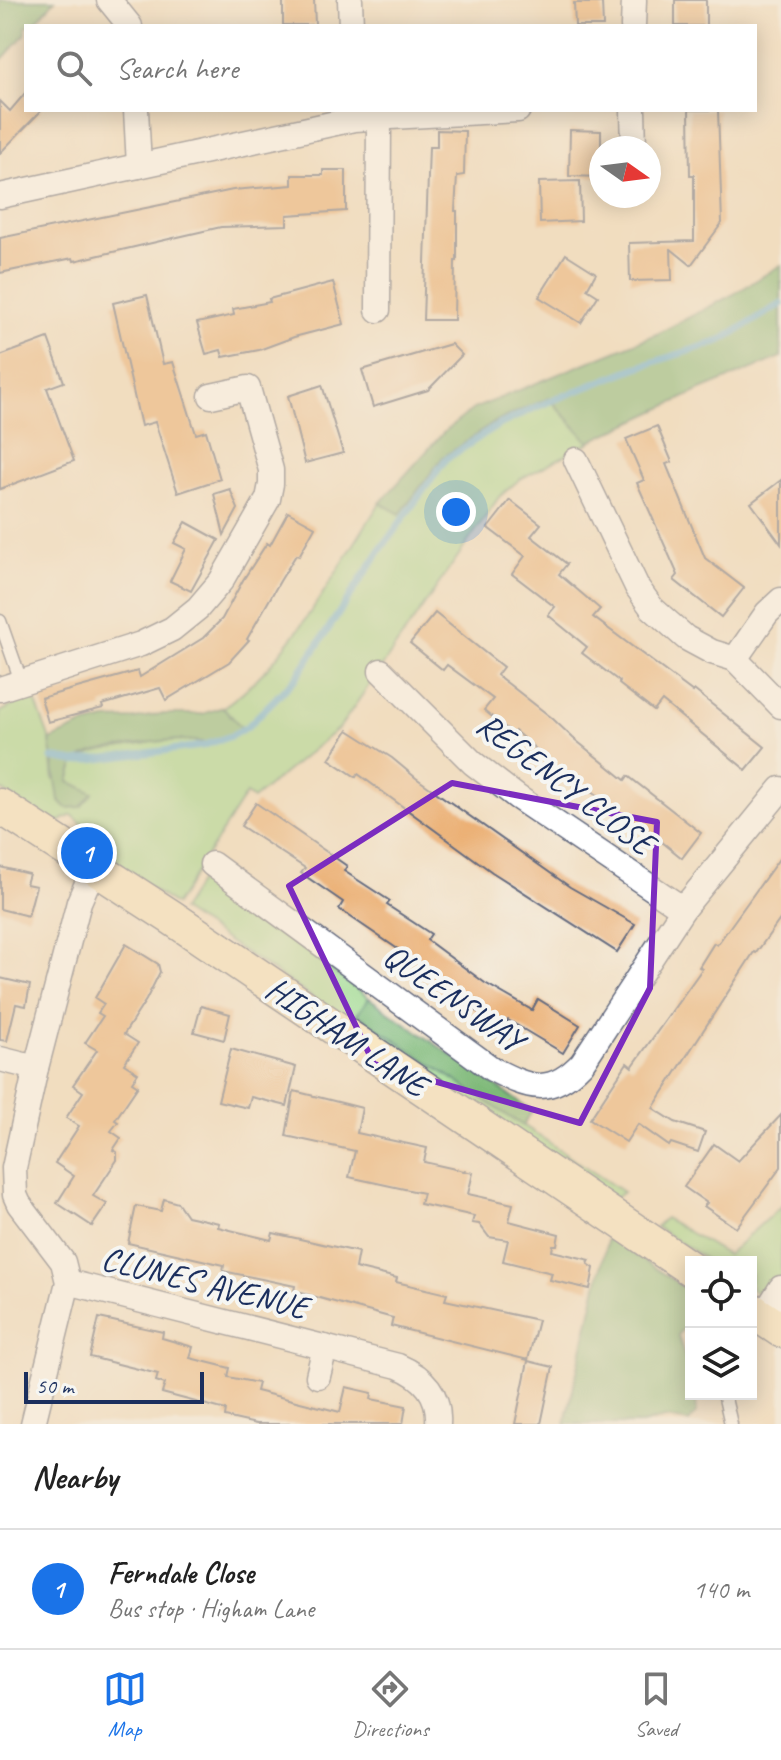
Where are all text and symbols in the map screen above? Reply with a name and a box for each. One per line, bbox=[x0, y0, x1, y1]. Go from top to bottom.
search box bbox=[24, 24, 757, 112]
icon: search bbox=[52, 46, 96, 90]
text: Search here bbox=[116, 49, 238, 87]
north arrow bbox=[589, 136, 661, 208]
your location bbox=[436, 492, 476, 532]
street label: REGENCY CLOSE bbox=[468, 703, 666, 867]
pin: 1 bbox=[61, 823, 113, 883]
street label: QUEENSWAY bbox=[375, 934, 536, 1064]
street label: HIGHAM LANE bbox=[258, 967, 439, 1108]
street label: CLUNES AVENUE bbox=[97, 1236, 317, 1330]
map controls bbox=[685, 1256, 757, 1400]
button: locate bbox=[685, 1256, 757, 1328]
button: layers bbox=[685, 1328, 757, 1400]
scale bar bbox=[24, 1368, 204, 1404]
text: 50 m bbox=[36, 1372, 73, 1400]
text: Nearby bbox=[32, 1455, 118, 1498]
text: Ferndale Close bbox=[108, 1554, 254, 1592]
text: 1 bbox=[52, 1573, 64, 1606]
text: 140 m bbox=[693, 1573, 749, 1606]
text: Bus stop · Higham Lane bbox=[108, 1592, 314, 1625]
tab: Map bbox=[103, 1667, 147, 1743]
tab: Directions bbox=[352, 1667, 429, 1743]
tab: Saved bbox=[634, 1667, 678, 1743]

